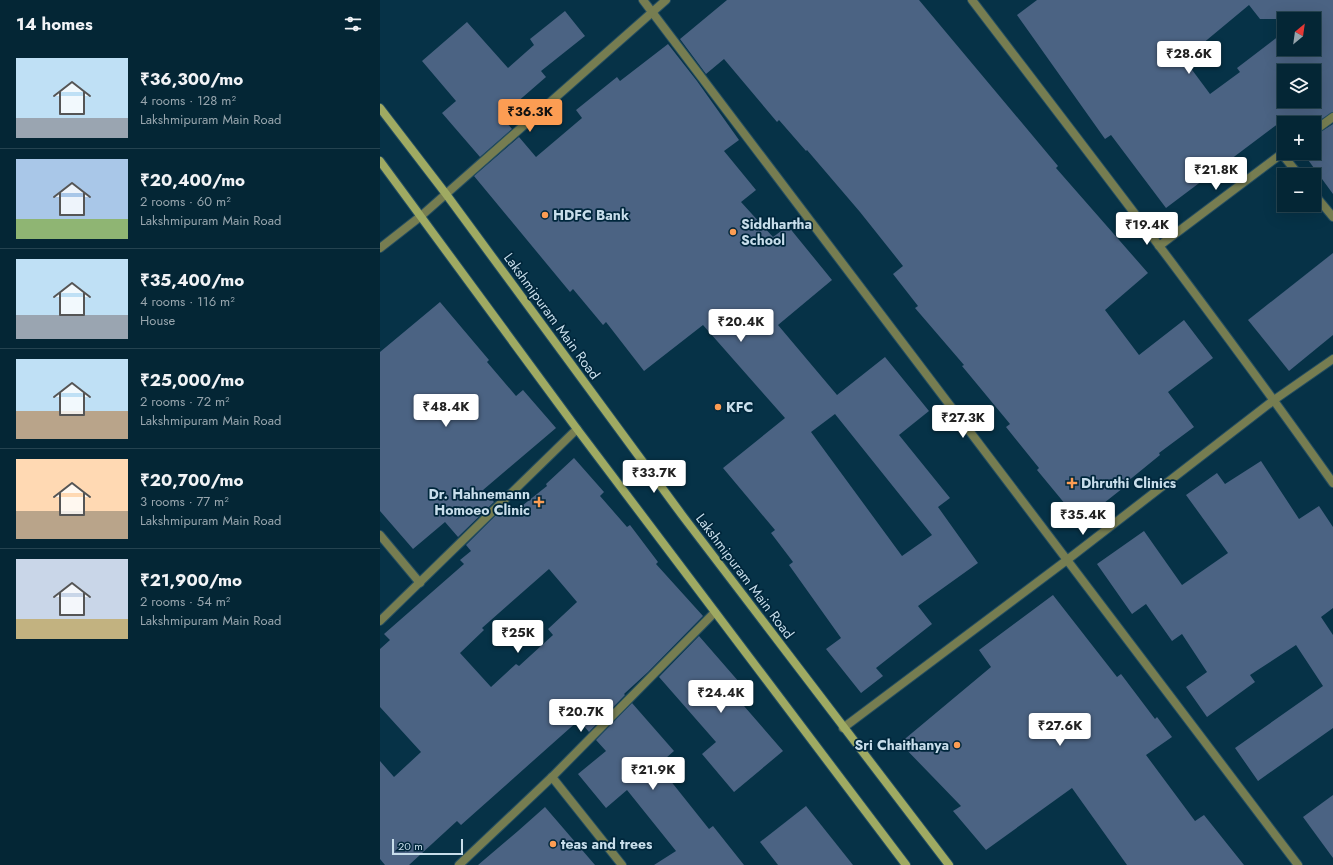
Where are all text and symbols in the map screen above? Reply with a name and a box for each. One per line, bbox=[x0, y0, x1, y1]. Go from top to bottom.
text: 14 homes bbox=[16, 12, 93, 36]
north arrow bbox=[1277, 12, 1321, 56]
map controls bbox=[1277, 12, 1321, 212]
icon: filters bbox=[342, 13, 364, 35]
pin: ₹28.6K bbox=[1156, 41, 1222, 75]
text: ₹28.6K bbox=[1166, 44, 1212, 63]
button: layers bbox=[1277, 64, 1321, 108]
text: ₹36,300/mo bbox=[140, 67, 243, 91]
icon: home bbox=[48, 74, 96, 122]
text: 4 rooms · 128 m² bbox=[140, 91, 236, 110]
pin: ₹36.3K bbox=[497, 99, 563, 133]
text: ₹36.3K bbox=[507, 102, 553, 121]
text: Lakshmipuram Main Road bbox=[140, 110, 281, 129]
button: + bbox=[1277, 116, 1321, 160]
pin: ₹21.8K bbox=[1183, 157, 1249, 191]
text: ₹21.8K bbox=[1194, 160, 1238, 179]
text: ₹20,400/mo bbox=[140, 168, 245, 192]
button: − bbox=[1277, 168, 1321, 212]
icon: home bbox=[48, 175, 96, 223]
text: 2 rooms · 60 m² bbox=[140, 192, 231, 211]
place label: HDFC Bank bbox=[553, 205, 629, 225]
marker: HDFC Bank bbox=[540, 210, 550, 220]
text: Lakshmipuram Main Road bbox=[140, 211, 281, 230]
pin: ₹19.4K bbox=[1114, 212, 1180, 246]
place label: Siddhartha School bbox=[741, 214, 812, 250]
text: ₹19.4K bbox=[1125, 215, 1169, 234]
marker: Siddhartha School bbox=[728, 227, 738, 237]
street label: Lakshmipuram Main Road bbox=[499, 249, 605, 383]
text: ₹35,400/mo bbox=[140, 268, 244, 292]
icon: home bbox=[48, 275, 96, 323]
text: 4 rooms · 116 m² bbox=[140, 292, 235, 311]
pin: ₹20.4K bbox=[708, 309, 774, 343]
text: House bbox=[140, 311, 175, 330]
text: ₹20.4K bbox=[718, 312, 764, 331]
text: ₹25,000/mo bbox=[140, 368, 244, 392]
icon: home bbox=[48, 375, 96, 423]
text: 2 rooms · 72 m² bbox=[140, 392, 230, 411]
pin: ₹48.4K bbox=[413, 394, 479, 428]
text: ₹48.4K bbox=[423, 397, 469, 416]
place label: KFC bbox=[726, 397, 753, 417]
marker: KFC bbox=[713, 402, 723, 412]
pin: ₹27.3K bbox=[930, 405, 996, 439]
text: ₹27.3K bbox=[941, 408, 985, 427]
text: Lakshmipuram Main Road bbox=[140, 411, 281, 430]
pin: ₹33.7K bbox=[621, 460, 687, 494]
text: ₹33.7K bbox=[632, 463, 676, 482]
text: ₹20,700/mo bbox=[140, 468, 244, 492]
place label: Dhruthi Clinics bbox=[1081, 473, 1177, 493]
icon: home bbox=[48, 475, 96, 523]
marker: Dhruthi Clinics bbox=[1066, 477, 1078, 489]
place label: Dr. Hahnemann Homoeo Clinic bbox=[428, 484, 530, 520]
text: 3 rooms · 77 m² bbox=[140, 492, 229, 511]
marker: Dr. Hahnemann Homoeo Clinic bbox=[533, 496, 545, 508]
pin: ₹35.4K bbox=[1050, 502, 1116, 536]
text: ₹35.4K bbox=[1060, 505, 1106, 524]
street label: Lakshmipuram Main Road bbox=[691, 509, 799, 643]
text: Lakshmipuram Main Road bbox=[140, 511, 281, 530]
text: ₹21,900/mo bbox=[140, 568, 242, 592]
icon: home bbox=[48, 575, 96, 623]
text: 2 rooms · 54 m² bbox=[140, 592, 230, 611]
text: Lakshmipuram Main Road bbox=[140, 611, 281, 630]
pin: ₹25K bbox=[494, 620, 542, 654]
text: ₹25K bbox=[501, 623, 535, 642]
pin: ₹24.4K bbox=[688, 680, 754, 714]
text: ₹24.4K bbox=[697, 683, 745, 702]
pin: ₹20.7K bbox=[548, 699, 614, 733]
text: ₹20.7K bbox=[558, 702, 604, 721]
pin: ₹27.6K bbox=[1027, 713, 1093, 747]
text: ₹27.6K bbox=[1038, 716, 1082, 735]
place label: Sri Chaithanya bbox=[854, 735, 949, 755]
marker: Sri Chaithanya bbox=[952, 740, 962, 750]
pin: ₹21.9K bbox=[620, 757, 686, 791]
text: ₹21.9K bbox=[631, 760, 675, 779]
place label: teas and trees bbox=[561, 834, 653, 854]
scale bar bbox=[392, 837, 463, 856]
text: 20 m bbox=[398, 838, 423, 854]
marker: teas and trees bbox=[548, 839, 558, 849]

